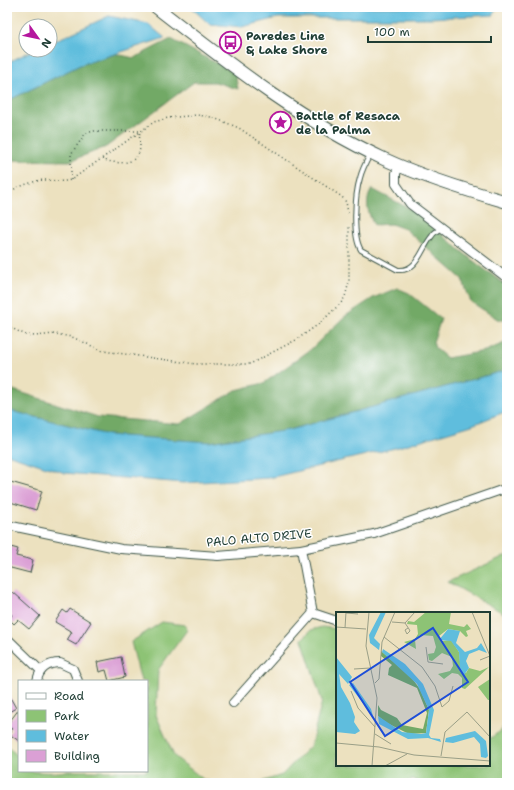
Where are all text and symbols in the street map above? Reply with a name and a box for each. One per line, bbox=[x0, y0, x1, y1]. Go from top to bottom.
north arrow bbox=[18, 18, 58, 58]
scale bar bbox=[368, 18, 491, 44]
text: 100 m bbox=[374, 24, 410, 40]
place label: Paredes Line & Lake Shore bbox=[246, 28, 328, 58]
bus stop icon: Paredes Line & Lake Shore bbox=[217, 30, 243, 56]
text: N bbox=[37, 35, 55, 51]
place label: Battle of Resaca de la Palma bbox=[296, 108, 401, 138]
place icon: Battle of Resaca de la Palma bbox=[268, 110, 294, 136]
street label: PALO ALTO DRIVE bbox=[206, 525, 312, 551]
inset map bbox=[336, 612, 490, 766]
legend bbox=[18, 680, 148, 772]
text: Road bbox=[54, 688, 85, 704]
text: Park bbox=[54, 708, 80, 724]
text: Water bbox=[54, 728, 90, 744]
text: Building bbox=[54, 748, 100, 764]

